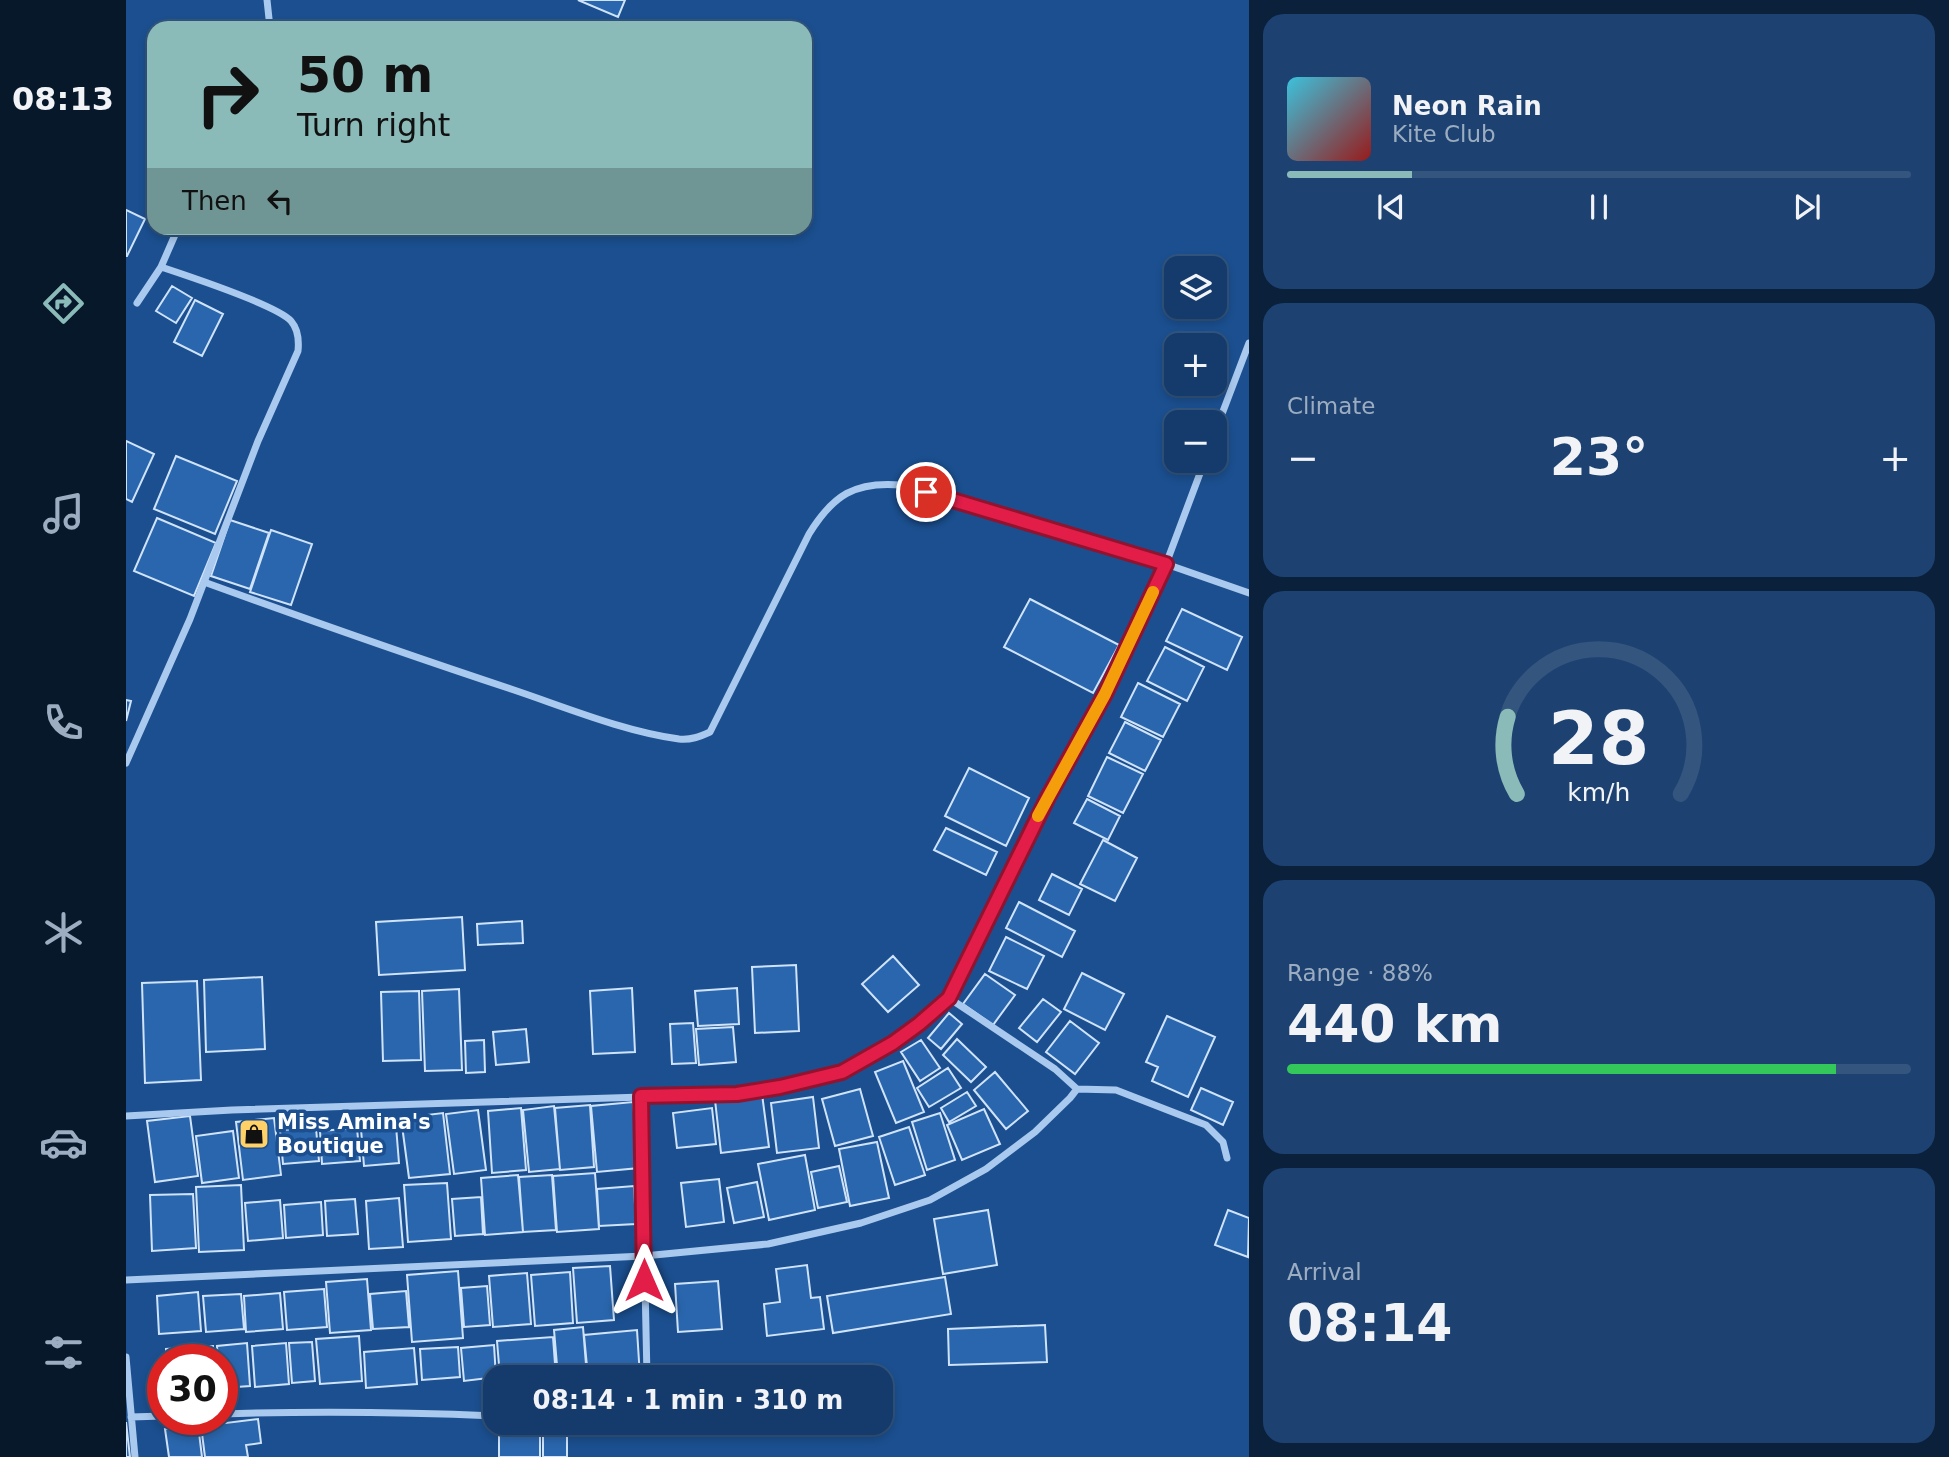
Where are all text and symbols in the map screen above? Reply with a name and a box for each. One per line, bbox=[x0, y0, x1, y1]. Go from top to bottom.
text: 50 m bbox=[297, 47, 433, 104]
icon: right bbox=[182, 49, 273, 140]
text: 08:13 bbox=[12, 80, 114, 118]
text: Neon Rain bbox=[1392, 91, 1542, 121]
text: Turn right bbox=[297, 106, 450, 144]
text: Kite Club bbox=[1392, 121, 1496, 147]
icon: left bbox=[261, 182, 299, 220]
text: Then bbox=[182, 186, 247, 216]
icon: previous bbox=[1372, 188, 1410, 226]
icon: pause bbox=[1580, 188, 1618, 226]
icon: next bbox=[1788, 188, 1826, 226]
map controls bbox=[1164, 256, 1227, 473]
button: layers bbox=[1164, 256, 1227, 319]
icon: directions bbox=[39, 279, 88, 328]
button: + bbox=[1164, 333, 1227, 396]
text: Climate bbox=[1287, 393, 1376, 419]
button: − bbox=[1164, 410, 1227, 473]
text: 23° bbox=[1550, 427, 1648, 487]
text: − bbox=[1287, 436, 1319, 480]
text: + bbox=[1879, 436, 1911, 480]
pin bbox=[896, 462, 956, 522]
icon: arrive bbox=[907, 473, 945, 511]
icon: music bbox=[39, 489, 88, 538]
text: 28 bbox=[1548, 697, 1650, 782]
icon: phone bbox=[39, 698, 88, 747]
text: km/h bbox=[1567, 778, 1631, 807]
icon: climate bbox=[39, 908, 88, 957]
text: Range · 88% bbox=[1287, 960, 1433, 986]
text: 440 km bbox=[1287, 994, 1502, 1054]
place label: Miss Amina's Boutique bbox=[277, 1110, 431, 1158]
shop icon: Miss Amina's Boutique bbox=[237, 1117, 271, 1151]
icon: car bbox=[39, 1118, 88, 1167]
position arrow bbox=[607, 1243, 681, 1317]
text: Arrival bbox=[1287, 1259, 1362, 1285]
text: 08:14 bbox=[1287, 1293, 1453, 1353]
icon: filters bbox=[39, 1328, 88, 1377]
speed limit sign: 30 bbox=[147, 1344, 238, 1435]
text: 08:14 · 1 min · 310 m bbox=[533, 1385, 843, 1415]

